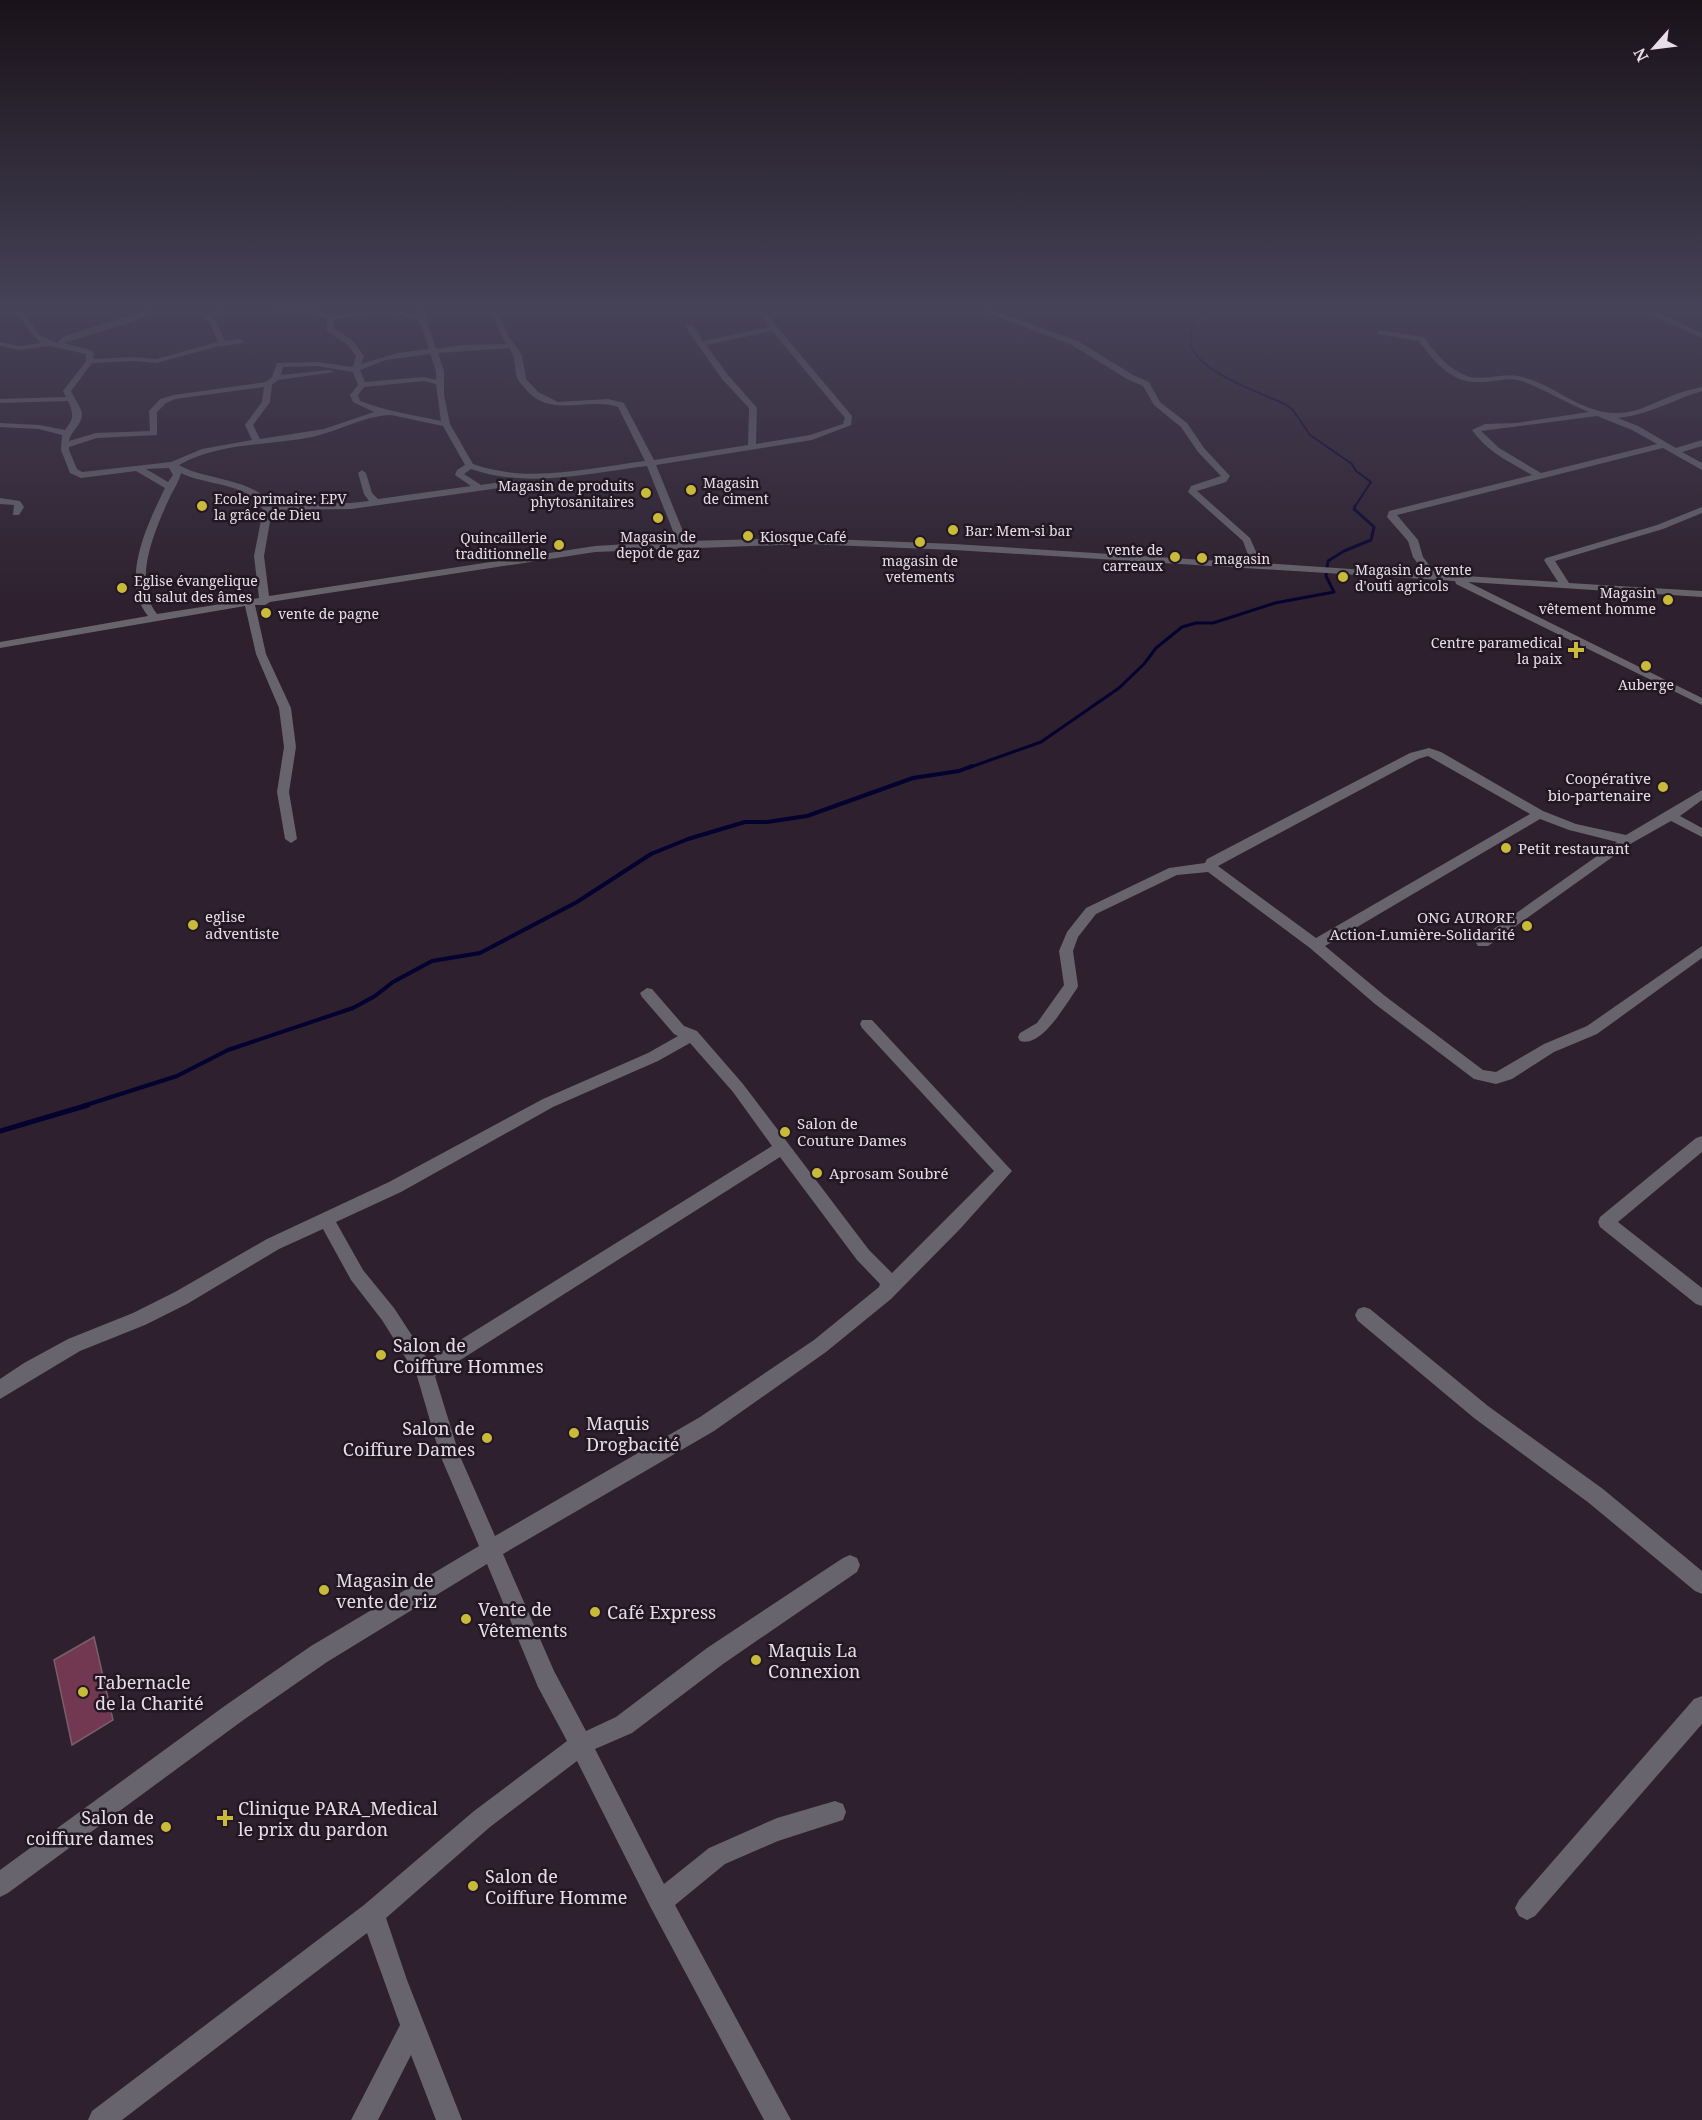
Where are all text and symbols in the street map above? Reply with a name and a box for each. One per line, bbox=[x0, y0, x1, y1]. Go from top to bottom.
north arrow bbox=[1624, 18, 1684, 78]
text: N bbox=[1628, 44, 1653, 66]
place label: Magasin de ciment bbox=[703, 473, 769, 508]
place label: Magasin de produits phytosanitaires bbox=[498, 476, 634, 511]
marker: Magasin de ciment bbox=[684, 483, 698, 497]
marker: Magasin de produits phytosanitaires bbox=[639, 486, 653, 500]
place label: Ecole primaire: EPV la grâce de Dieu bbox=[214, 489, 347, 524]
marker: Ecole primaire: EPV la grâce de Dieu bbox=[195, 499, 209, 513]
marker: Magasin de depot de gaz bbox=[651, 511, 665, 525]
place label: Bar: Mem-si bar bbox=[965, 521, 1072, 540]
marker: Bar: Mem-si bar bbox=[946, 523, 960, 537]
place label: Magasin de depot de gaz bbox=[616, 527, 700, 562]
place label: Kiosque Café bbox=[760, 527, 846, 546]
place label: Quincaillerie traditionnelle bbox=[456, 528, 547, 563]
marker: Kiosque Café bbox=[741, 529, 755, 543]
marker: magasin de vetements bbox=[913, 535, 927, 549]
marker: Quincaillerie traditionnelle bbox=[552, 538, 566, 552]
place label: vente de carreaux bbox=[1103, 540, 1164, 575]
place label: magasin bbox=[1214, 549, 1270, 568]
marker: vente de carreaux bbox=[1168, 550, 1182, 564]
place label: magasin de vetements bbox=[882, 551, 958, 586]
marker: magasin bbox=[1195, 551, 1209, 565]
place label: Magasin de vente d'outi agricols bbox=[1355, 560, 1472, 595]
marker: Magasin de vente d'outi agricols bbox=[1336, 570, 1350, 584]
place label: Eglise évangelique du salut des âmes bbox=[134, 571, 258, 606]
marker: Eglise évangelique du salut des âmes bbox=[115, 581, 129, 595]
place label: Magasin vêtement homme bbox=[1539, 583, 1656, 618]
marker: Magasin vêtement homme bbox=[1661, 593, 1675, 607]
place label: vente de pagne bbox=[278, 604, 379, 623]
marker: vente de pagne bbox=[259, 606, 273, 620]
place label: Centre paramedical la paix bbox=[1431, 633, 1563, 668]
marker: Centre paramedical la paix bbox=[1567, 641, 1585, 659]
marker: Auberge bbox=[1639, 659, 1653, 673]
place label: Auberge bbox=[1618, 675, 1674, 694]
place label: Coopérative bio-partenaire bbox=[1548, 768, 1651, 805]
marker: Coopérative bio-partenaire bbox=[1656, 780, 1670, 794]
place label: Petit restaurant bbox=[1518, 838, 1630, 858]
marker: Petit restaurant bbox=[1499, 841, 1513, 855]
place label: eglise adventiste bbox=[205, 906, 279, 943]
place label: ONG AURORE Action-Lumière-Solidarité bbox=[1330, 907, 1515, 944]
marker: eglise adventiste bbox=[186, 918, 200, 932]
marker: ONG AURORE Action-Lumière-Solidarité bbox=[1520, 919, 1534, 933]
place label: Salon de Couture Dames bbox=[797, 1113, 907, 1150]
marker: Salon de Couture Dames bbox=[778, 1125, 792, 1139]
place label: Aprosam Soubré bbox=[829, 1163, 948, 1183]
marker: Aprosam Soubré bbox=[810, 1166, 824, 1180]
place label: Salon de Coiffure Hommes bbox=[393, 1333, 544, 1378]
marker: Salon de Coiffure Hommes bbox=[374, 1348, 388, 1362]
place label: Maquis Drogbacité bbox=[586, 1411, 679, 1456]
place label: Salon de Coiffure Dames bbox=[343, 1416, 475, 1461]
marker: Maquis Drogbacité bbox=[567, 1426, 581, 1440]
marker: Salon de Coiffure Dames bbox=[480, 1431, 494, 1445]
place label: Magasin de vente de riz bbox=[336, 1568, 437, 1613]
marker: Magasin de vente de riz bbox=[317, 1583, 331, 1597]
place label: Vente de Vêtements bbox=[478, 1597, 567, 1642]
place label: Café Express bbox=[607, 1600, 716, 1624]
marker: Café Express bbox=[588, 1605, 602, 1619]
marker: Vente de Vêtements bbox=[459, 1612, 473, 1626]
place label: Maquis La Connexion bbox=[768, 1638, 861, 1683]
marker: Maquis La Connexion bbox=[749, 1653, 763, 1667]
place label: Tabernacle de la Charité bbox=[95, 1670, 204, 1715]
marker: Tabernacle de la Charité bbox=[76, 1685, 90, 1699]
place label: Clinique PARA_Medical le prix du pardon bbox=[238, 1796, 438, 1841]
place label: Salon de coiffure dames bbox=[26, 1805, 154, 1850]
marker: Clinique PARA_Medical le prix du pardon bbox=[216, 1809, 234, 1827]
marker: Salon de coiffure dames bbox=[159, 1820, 173, 1834]
place label: Salon de Coiffure Homme bbox=[485, 1864, 627, 1909]
marker: Salon de Coiffure Homme bbox=[466, 1879, 480, 1893]

